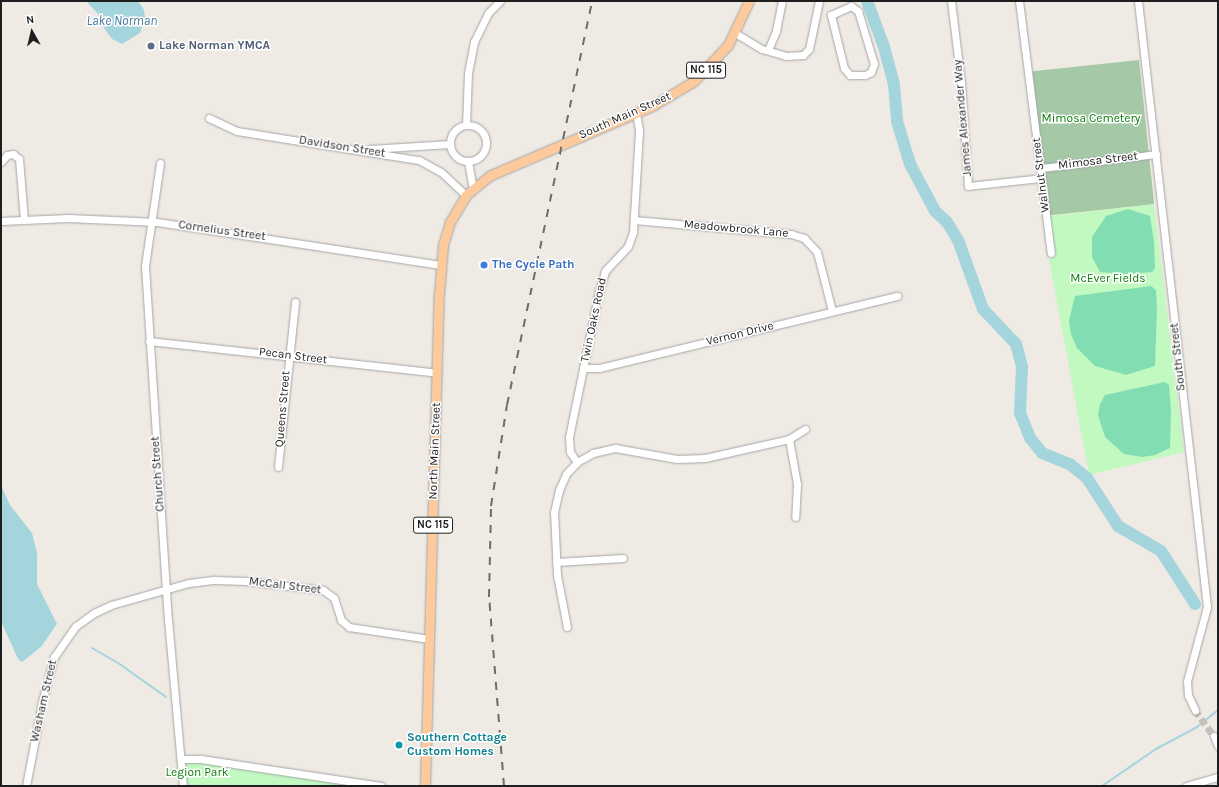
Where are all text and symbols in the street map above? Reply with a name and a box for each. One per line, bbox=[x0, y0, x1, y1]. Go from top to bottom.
north arrow bbox=[12, 12, 52, 52]
text: N bbox=[25, 13, 35, 27]
water label: Lake Norman bbox=[87, 13, 157, 29]
place label: Lake Norman YMCA bbox=[159, 39, 270, 53]
marker: Lake Norman YMCA bbox=[146, 41, 156, 51]
street label: James Alexander Way bbox=[951, 59, 975, 177]
road number: NC 115 bbox=[686, 61, 726, 79]
street label: South Main Street bbox=[577, 89, 673, 143]
park label: Mimosa Cemetery bbox=[1042, 112, 1140, 126]
street label: Davidson Street bbox=[298, 133, 386, 161]
street label: Walnut Street bbox=[1029, 137, 1053, 213]
street label: Mimosa Street bbox=[1057, 149, 1139, 173]
street label: Meadowbrook Lane bbox=[683, 217, 789, 241]
street label: Cornelius Street bbox=[177, 218, 267, 244]
place label: The Cycle Path bbox=[492, 258, 574, 272]
marker: The Cycle Path bbox=[479, 260, 489, 270]
park label: McEver Fields bbox=[1070, 272, 1146, 286]
street label: Twin Oaks Road bbox=[578, 276, 610, 364]
street label: Vernon Drive bbox=[705, 319, 775, 349]
street label: South Street bbox=[1167, 322, 1189, 392]
street label: Pecan Street bbox=[258, 345, 328, 367]
street label: Queens Street bbox=[272, 370, 294, 448]
street label: North Main Street bbox=[426, 402, 444, 500]
street label: Church Street bbox=[148, 436, 168, 512]
road number: NC 115 bbox=[413, 516, 453, 534]
street label: McCall Street bbox=[248, 574, 322, 598]
street label: Washam Street bbox=[28, 658, 60, 744]
place label: Southern Cottage Custom Homes bbox=[407, 731, 507, 759]
marker: Southern Cottage Custom Homes bbox=[394, 740, 404, 750]
park label: Legion Park bbox=[165, 766, 229, 780]

